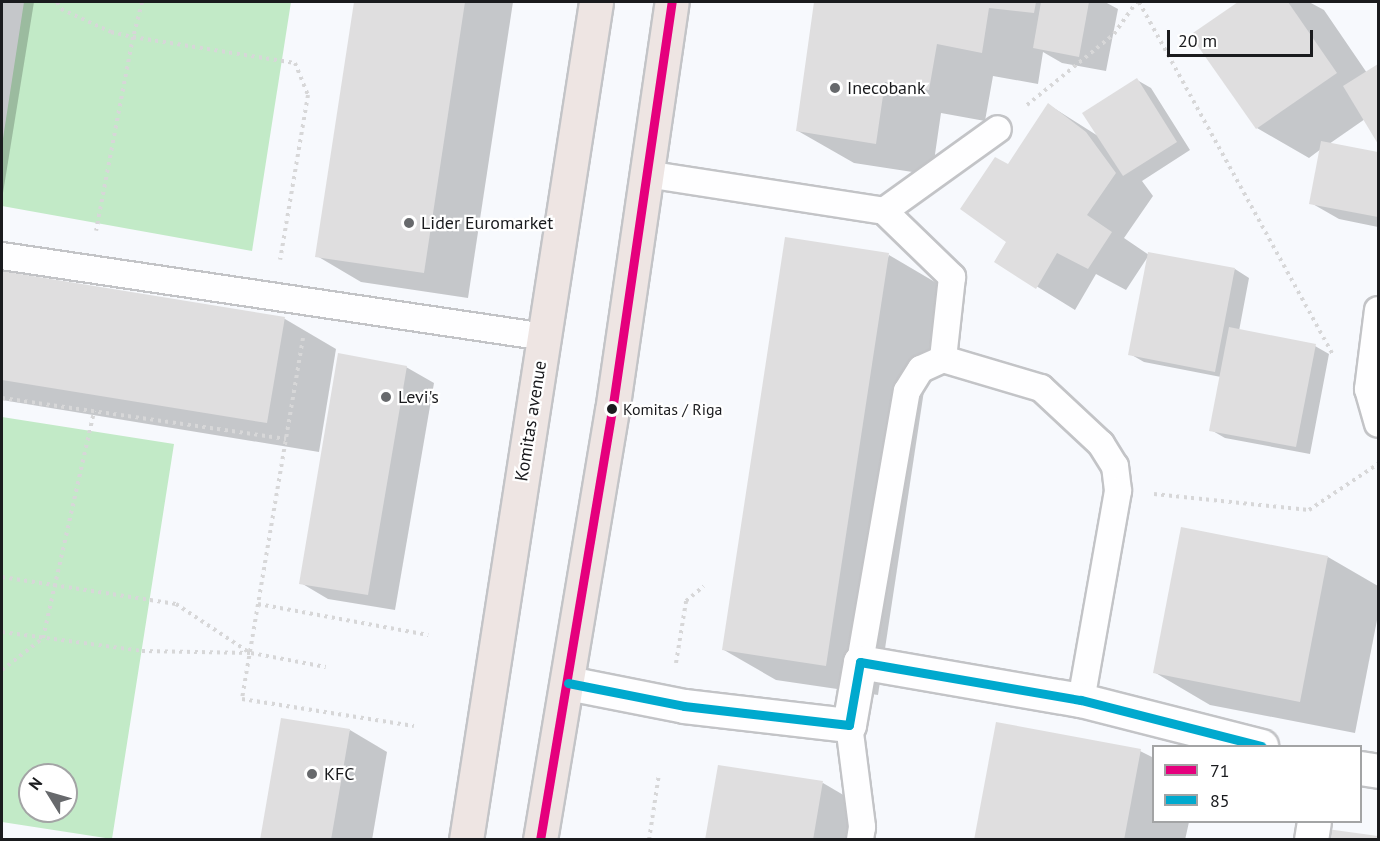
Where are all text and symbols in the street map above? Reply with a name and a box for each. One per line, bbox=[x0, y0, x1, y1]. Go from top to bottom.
scale bar bbox=[1170, 18, 1316, 56]
text: 20 m bbox=[1178, 29, 1217, 52]
place label: Inecobank bbox=[847, 77, 925, 99]
marker: Inecobank bbox=[828, 81, 842, 95]
place label: Lider Euromarket bbox=[421, 212, 553, 234]
marker: Lider Euromarket bbox=[402, 216, 416, 230]
street label: Komitas avenue bbox=[511, 359, 551, 483]
place label: Levi's bbox=[398, 386, 439, 408]
marker: Levi's bbox=[379, 390, 393, 404]
place label: Komitas / Riga bbox=[623, 399, 722, 419]
marker: Komitas / Riga bbox=[606, 403, 618, 415]
legend bbox=[1152, 745, 1362, 823]
text: 71 bbox=[1210, 759, 1230, 782]
north arrow bbox=[18, 763, 78, 823]
place label: KFC bbox=[324, 763, 355, 785]
marker: KFC bbox=[305, 767, 319, 781]
text: N bbox=[24, 773, 46, 794]
text: 85 bbox=[1210, 789, 1230, 812]

